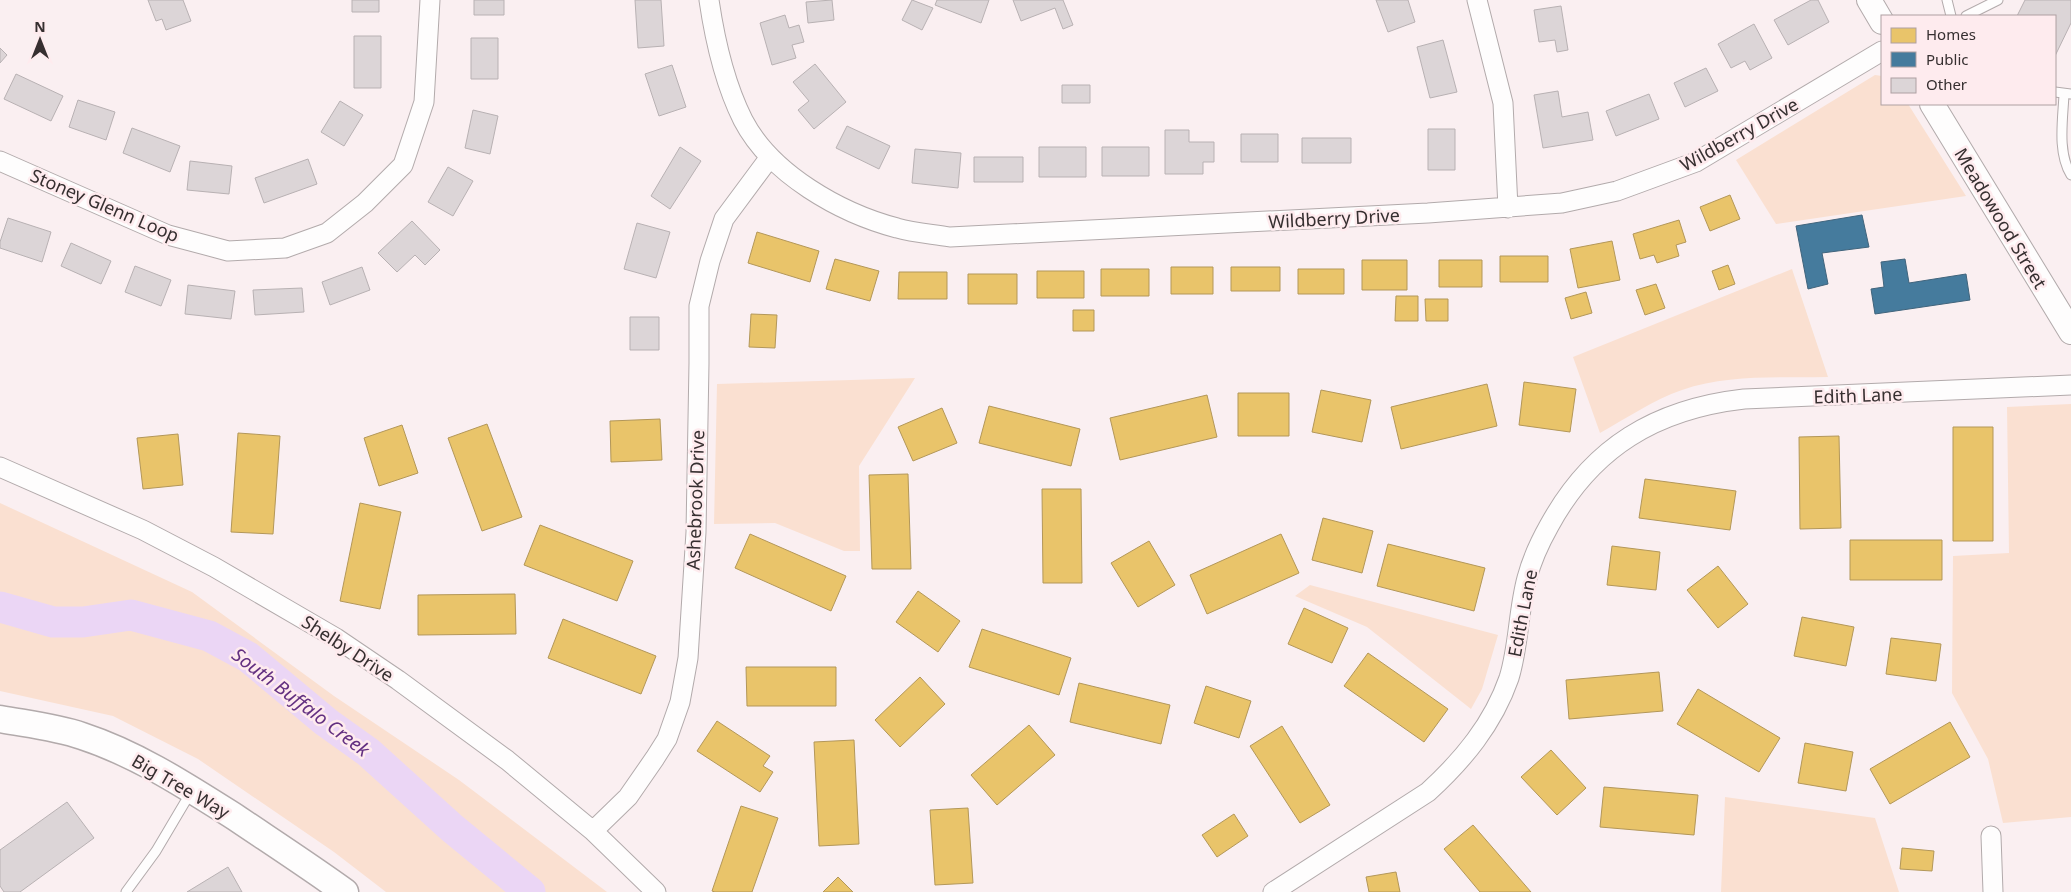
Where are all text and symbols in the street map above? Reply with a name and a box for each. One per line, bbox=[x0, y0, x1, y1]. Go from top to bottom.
north arrow bbox=[15, 15, 65, 65]
legend bbox=[1881, 15, 2056, 105]
text: N bbox=[34, 17, 46, 36]
text: Homes bbox=[1926, 24, 1976, 44]
text: Public bbox=[1926, 49, 1969, 69]
text: Other bbox=[1926, 74, 1967, 94]
street label: Wildberry Drive bbox=[1676, 92, 1802, 176]
street label: Meadowood Street bbox=[1949, 143, 2053, 293]
street label: Stoney Glenn Loop bbox=[27, 163, 183, 247]
street label: Wildberry Drive bbox=[1268, 203, 1400, 233]
street label: Edith Lane bbox=[1813, 381, 1903, 409]
street label: Ashebrook Drive bbox=[681, 430, 709, 570]
street label: Edith Lane bbox=[1502, 567, 1542, 659]
street label: Shelby Drive bbox=[297, 609, 399, 687]
water label: South Buffalo Creek bbox=[227, 642, 376, 763]
street label: Big Tree Way bbox=[128, 748, 235, 824]

